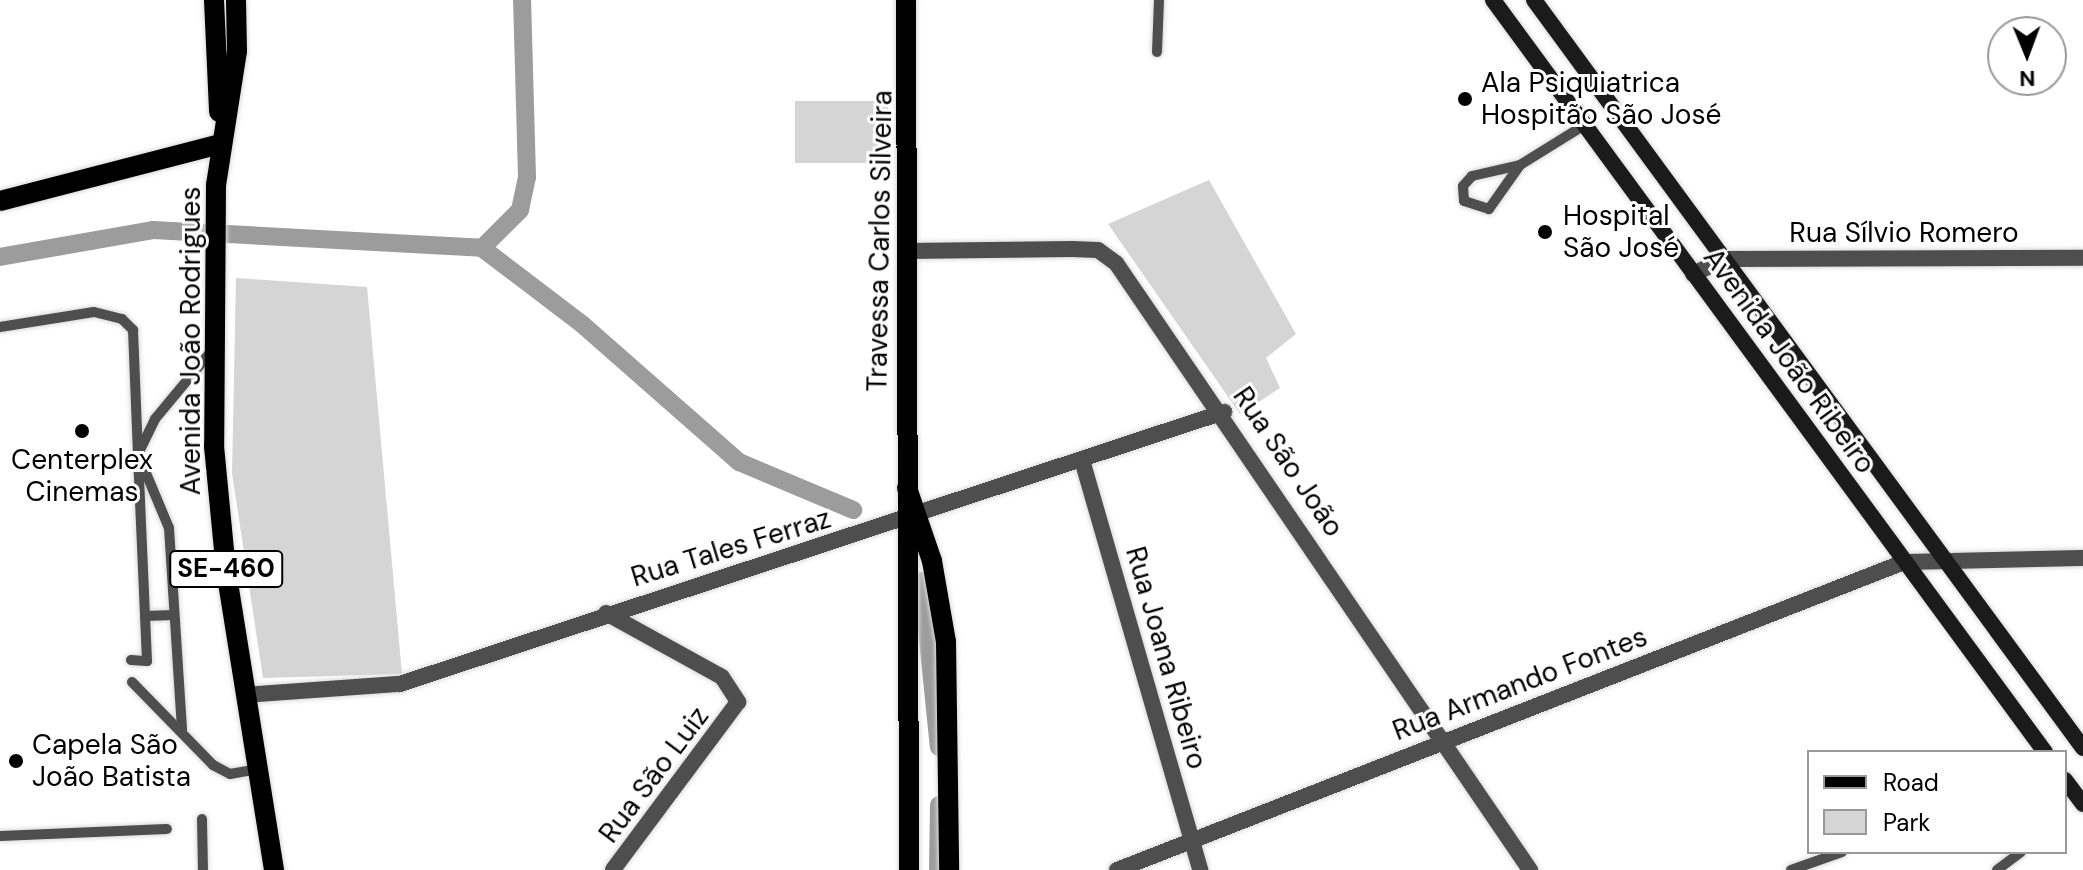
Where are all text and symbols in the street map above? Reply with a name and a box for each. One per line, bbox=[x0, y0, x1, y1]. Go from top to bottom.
north arrow bbox=[1987, 16, 2067, 96]
text: N bbox=[2019, 64, 2036, 93]
place label: Ala Psiquiatrica Hospitão São José bbox=[1481, 66, 1721, 132]
street label: Travessa Carlos Silveira bbox=[861, 90, 899, 392]
marker: Ala Psiquiatrica Hospitão São José bbox=[1456, 90, 1474, 108]
street label: Avenida João Rodrigues bbox=[174, 187, 208, 495]
place label: Hospital São José bbox=[1563, 199, 1679, 265]
street label: Rua Sílvio Romero bbox=[1789, 216, 2019, 250]
marker: Hospital São José bbox=[1534, 221, 1556, 243]
street label: Avenida João Ribeiro bbox=[1696, 242, 1882, 480]
street label: Rua São João bbox=[1226, 381, 1350, 543]
marker: Centerplex Cinemas bbox=[73, 422, 91, 440]
place label: Centerplex Cinemas bbox=[11, 443, 153, 509]
street label: Rua Tales Ferraz bbox=[627, 502, 835, 594]
street label: Rua Joana Ribeiro bbox=[1118, 543, 1214, 773]
road number: SE-460 bbox=[168, 547, 284, 591]
street label: Rua Armando Fontes bbox=[1388, 620, 1652, 748]
street label: Rua São Luiz bbox=[592, 701, 716, 849]
place label: Capela São João Batista bbox=[32, 728, 191, 794]
legend bbox=[1807, 750, 2067, 854]
marker: Capela São João Batista bbox=[7, 752, 25, 770]
text: Road bbox=[1883, 767, 1939, 798]
text: Park bbox=[1883, 807, 1930, 838]

